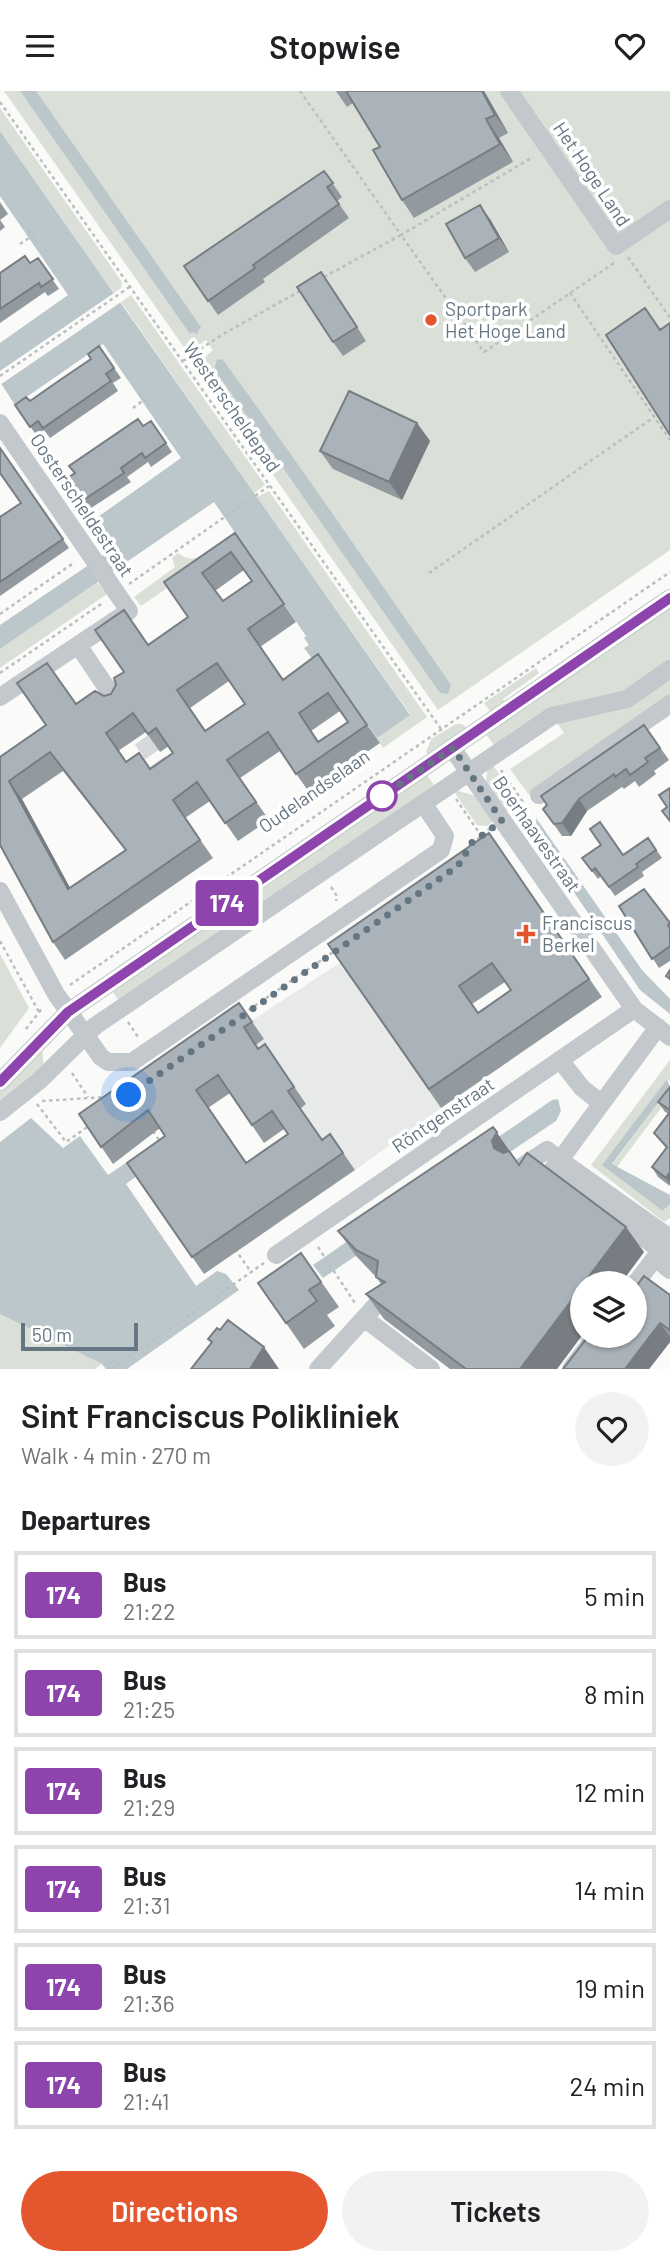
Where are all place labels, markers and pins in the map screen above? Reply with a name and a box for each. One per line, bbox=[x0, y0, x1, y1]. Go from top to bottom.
place label: Sportpark Het Hoge Land bbox=[445, 297, 566, 342]
marker: Sportpark Het Hoge Land bbox=[423, 312, 439, 328]
unlabelled marker bbox=[367, 781, 397, 811]
place label: Franciscus Berkel bbox=[542, 911, 632, 956]
marker: Franciscus Berkel bbox=[516, 924, 536, 944]

